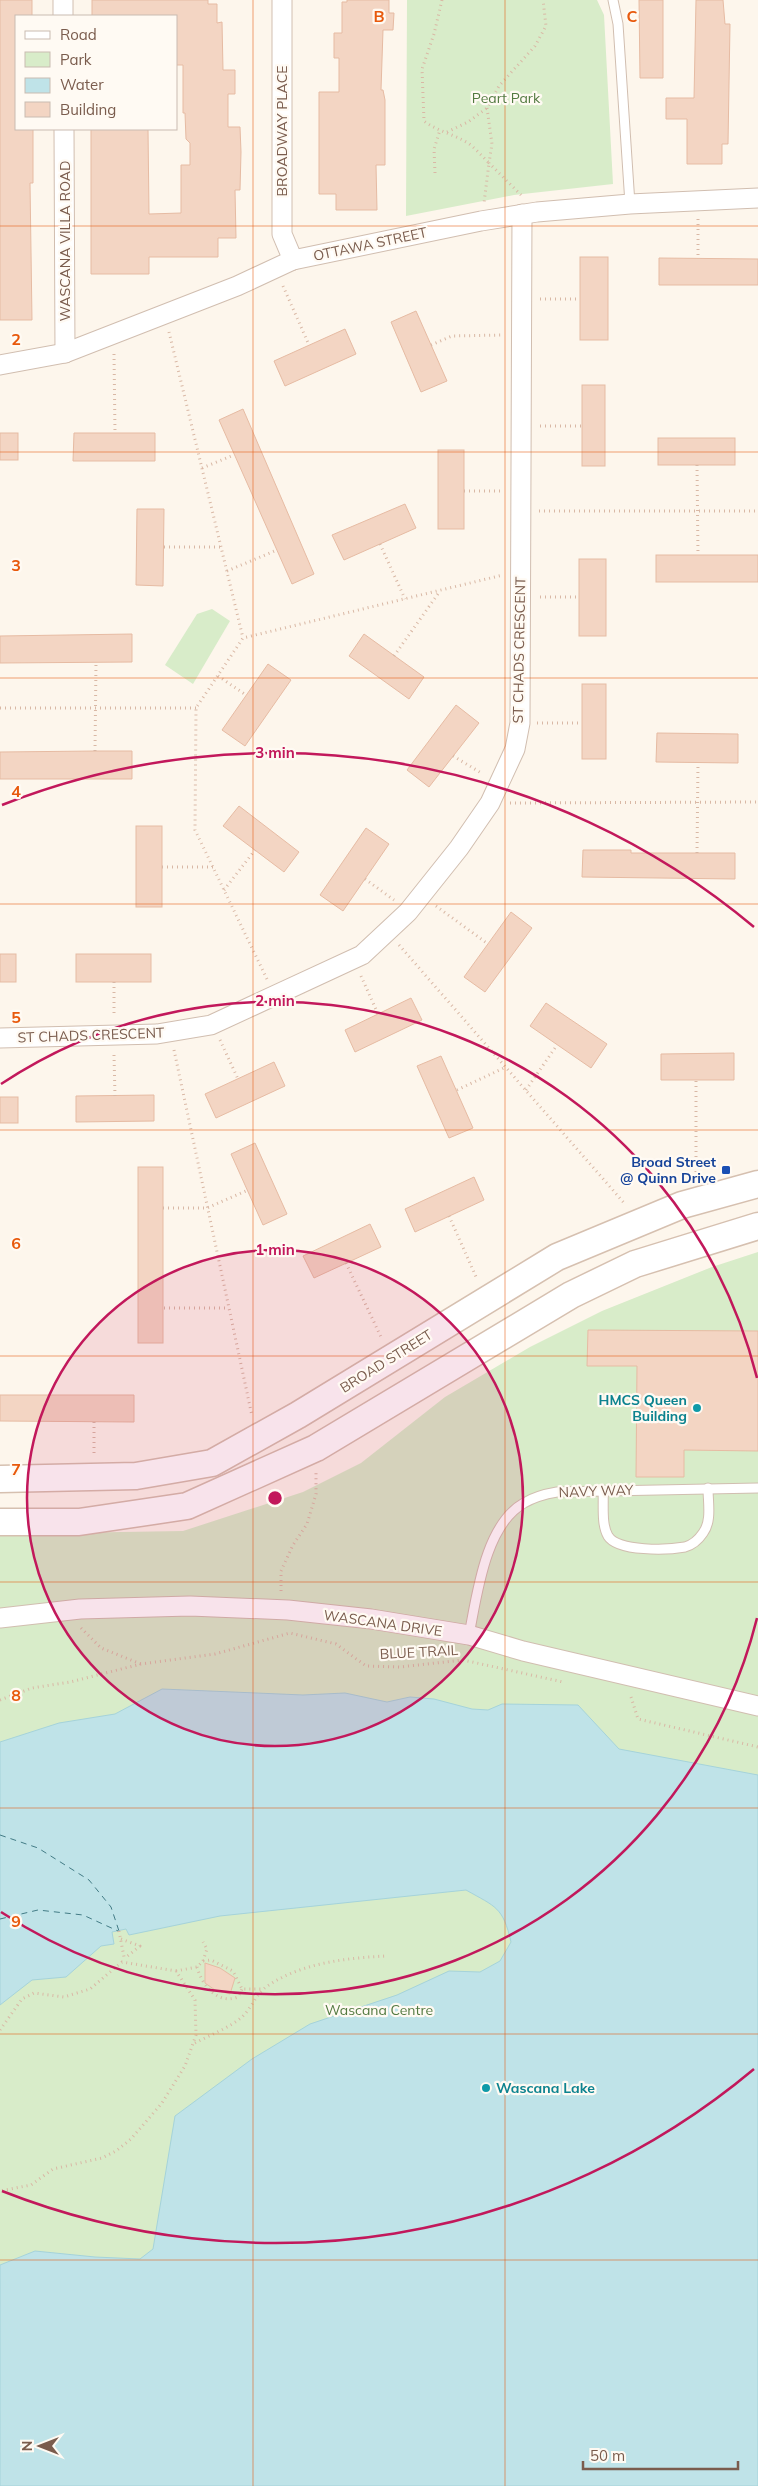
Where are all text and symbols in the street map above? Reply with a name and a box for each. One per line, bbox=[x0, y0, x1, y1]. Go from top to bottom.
text: B bbox=[373, 6, 385, 26]
text: C bbox=[627, 6, 638, 26]
legend bbox=[15, 15, 178, 130]
text: Road bbox=[60, 25, 97, 44]
text: Park bbox=[60, 50, 92, 69]
street label: BROADWAY PLACE bbox=[273, 65, 291, 197]
text: Water bbox=[60, 75, 104, 94]
park label: Peart Park bbox=[472, 89, 541, 107]
text: Building bbox=[60, 100, 116, 119]
street label: WASCANA VILLA ROAD bbox=[56, 160, 74, 322]
street label: OTTAWA STREET bbox=[311, 223, 429, 265]
text: 2 bbox=[11, 329, 21, 349]
text: 3 bbox=[11, 555, 21, 575]
street label: ST CHADS CRESCENT bbox=[509, 576, 529, 724]
text: 3 min bbox=[255, 743, 295, 762]
text: 4 bbox=[11, 781, 21, 801]
text: 2 min bbox=[255, 991, 295, 1010]
text: 5 bbox=[11, 1007, 21, 1027]
street label: ST CHADS CRESCENT bbox=[17, 1023, 165, 1047]
place label: Broad Street @ Quinn Drive bbox=[620, 1153, 717, 1187]
marker: Broad Street @ Quinn Drive bbox=[720, 1164, 732, 1176]
text: 6 bbox=[11, 1233, 21, 1253]
text: 1 min bbox=[255, 1240, 295, 1259]
street label: BROAD STREET bbox=[336, 1325, 436, 1397]
place label: HMCS Queen Building bbox=[599, 1391, 687, 1425]
marker: HMCS Queen Building bbox=[691, 1402, 703, 1414]
text: 7 bbox=[11, 1459, 21, 1479]
street label: NAVY WAY bbox=[558, 1481, 634, 1501]
centre of rings bbox=[266, 1489, 284, 1507]
street label: WASCANA DRIVE bbox=[323, 1606, 443, 1640]
street label: BLUE TRAIL bbox=[379, 1641, 459, 1663]
text: 8 bbox=[11, 1685, 21, 1705]
text: 9 bbox=[11, 1911, 21, 1931]
park label: Wascana Centre bbox=[325, 2001, 433, 2019]
place label: Wascana Lake bbox=[496, 2079, 595, 2097]
marker: Wascana Lake bbox=[480, 2082, 492, 2094]
north arrow bbox=[15, 2421, 65, 2471]
scale bar bbox=[583, 2438, 738, 2470]
text: N bbox=[18, 2441, 36, 2451]
text: 50 m bbox=[590, 2446, 625, 2465]

